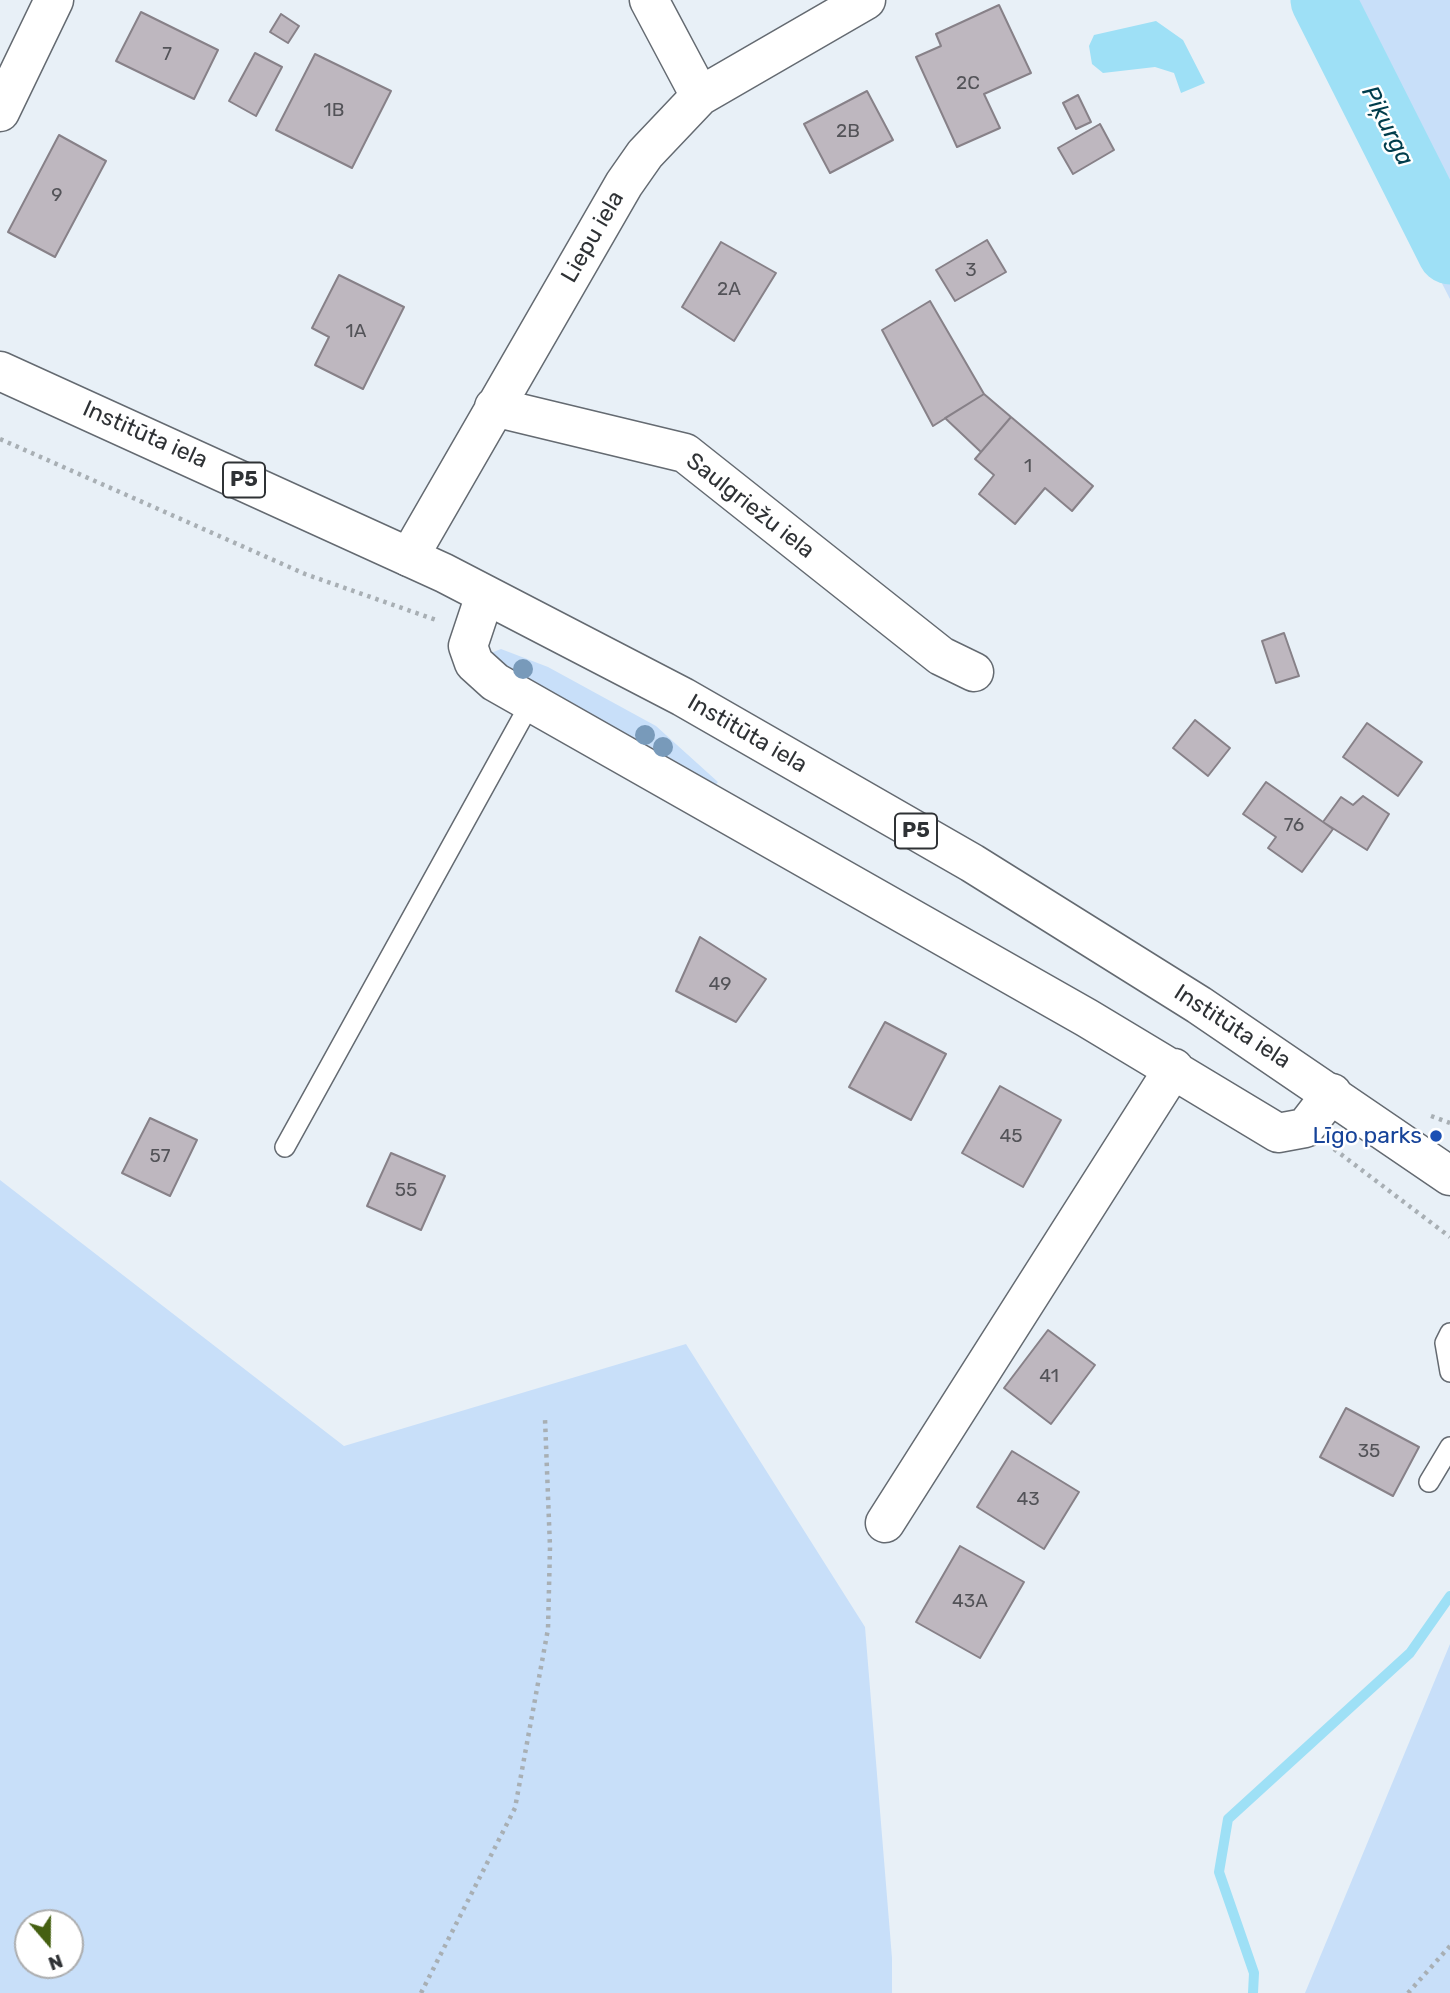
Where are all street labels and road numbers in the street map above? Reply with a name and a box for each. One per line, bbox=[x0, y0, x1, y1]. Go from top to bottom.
street label: Liepu iela bbox=[556, 186, 630, 288]
street label: Institūta iela bbox=[78, 395, 212, 475]
street label: Saulgriežu iela bbox=[680, 447, 820, 565]
road number: P5 bbox=[223, 462, 265, 498]
street label: Institūta iela bbox=[682, 689, 812, 779]
road number: P5 bbox=[895, 814, 937, 848]
street label: Institūta iela bbox=[1169, 979, 1295, 1075]

